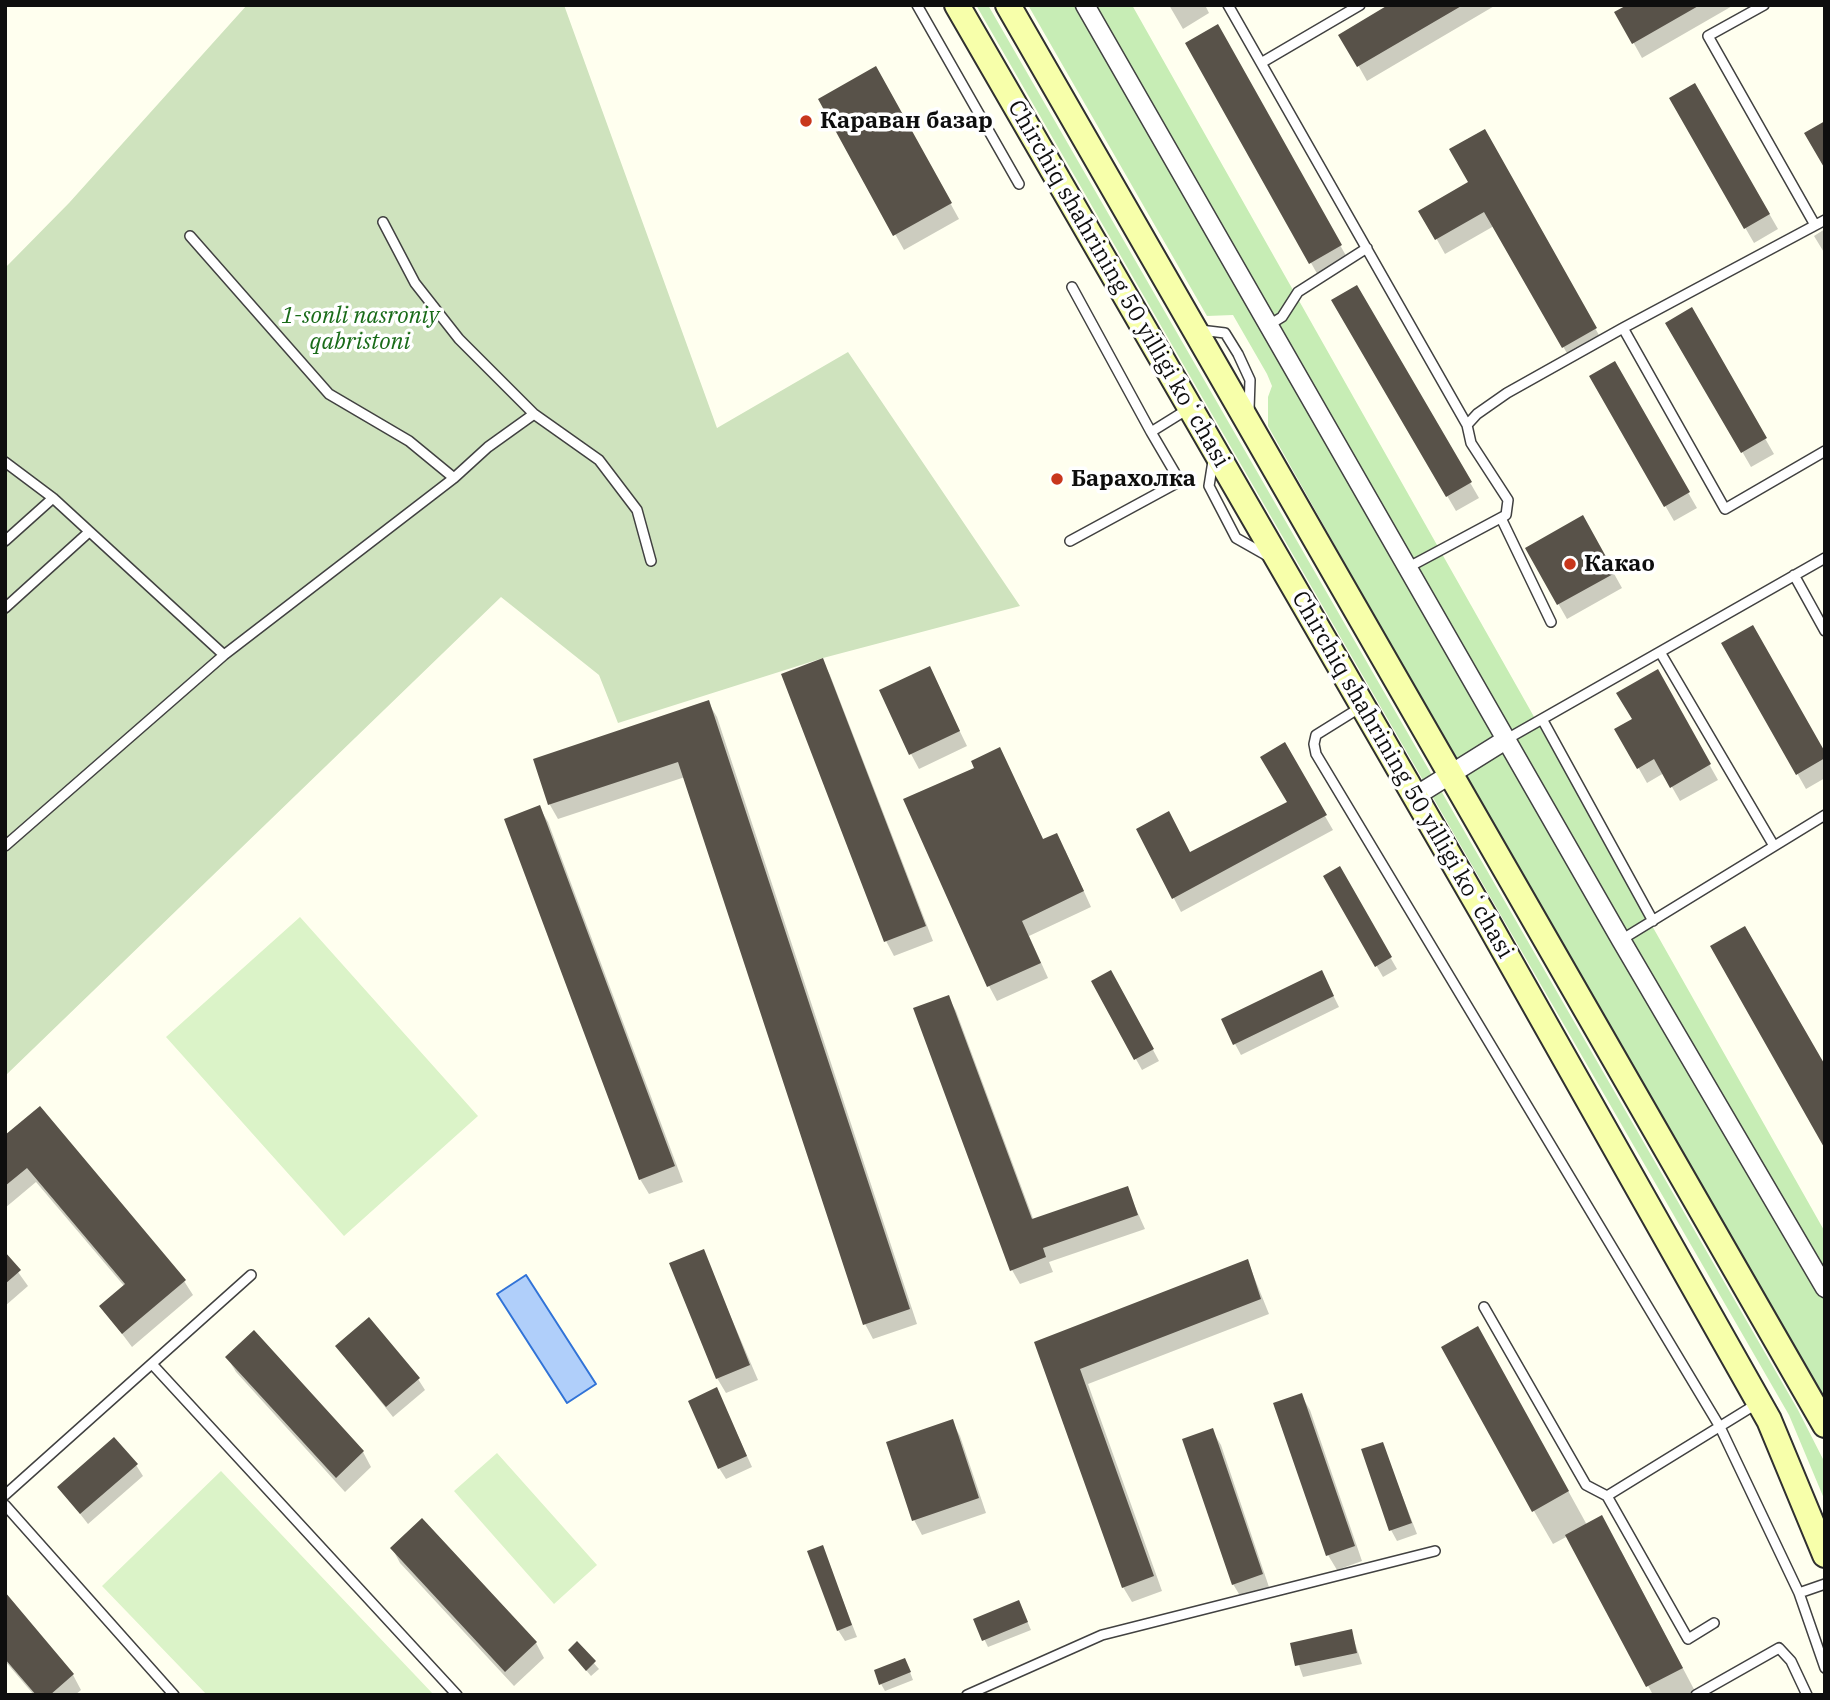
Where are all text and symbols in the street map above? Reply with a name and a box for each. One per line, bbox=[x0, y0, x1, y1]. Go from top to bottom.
street label: Chirchiq shahrining 50 yilligi koʻchasi bbox=[1001, 96, 1235, 472]
place label: Караван базар bbox=[820, 107, 993, 135]
marker: Караван базар bbox=[798, 113, 814, 129]
park label: 1-sonli nasroniy qabristoni bbox=[281, 302, 439, 356]
place label: Барахолка bbox=[1071, 465, 1196, 493]
marker: Барахолка bbox=[1049, 471, 1065, 487]
place label: Какао bbox=[1584, 550, 1655, 578]
marker: Какао bbox=[1562, 556, 1578, 572]
street label: Chirchiq shahrining 50 yilligi koʻchasi bbox=[1285, 587, 1519, 963]

